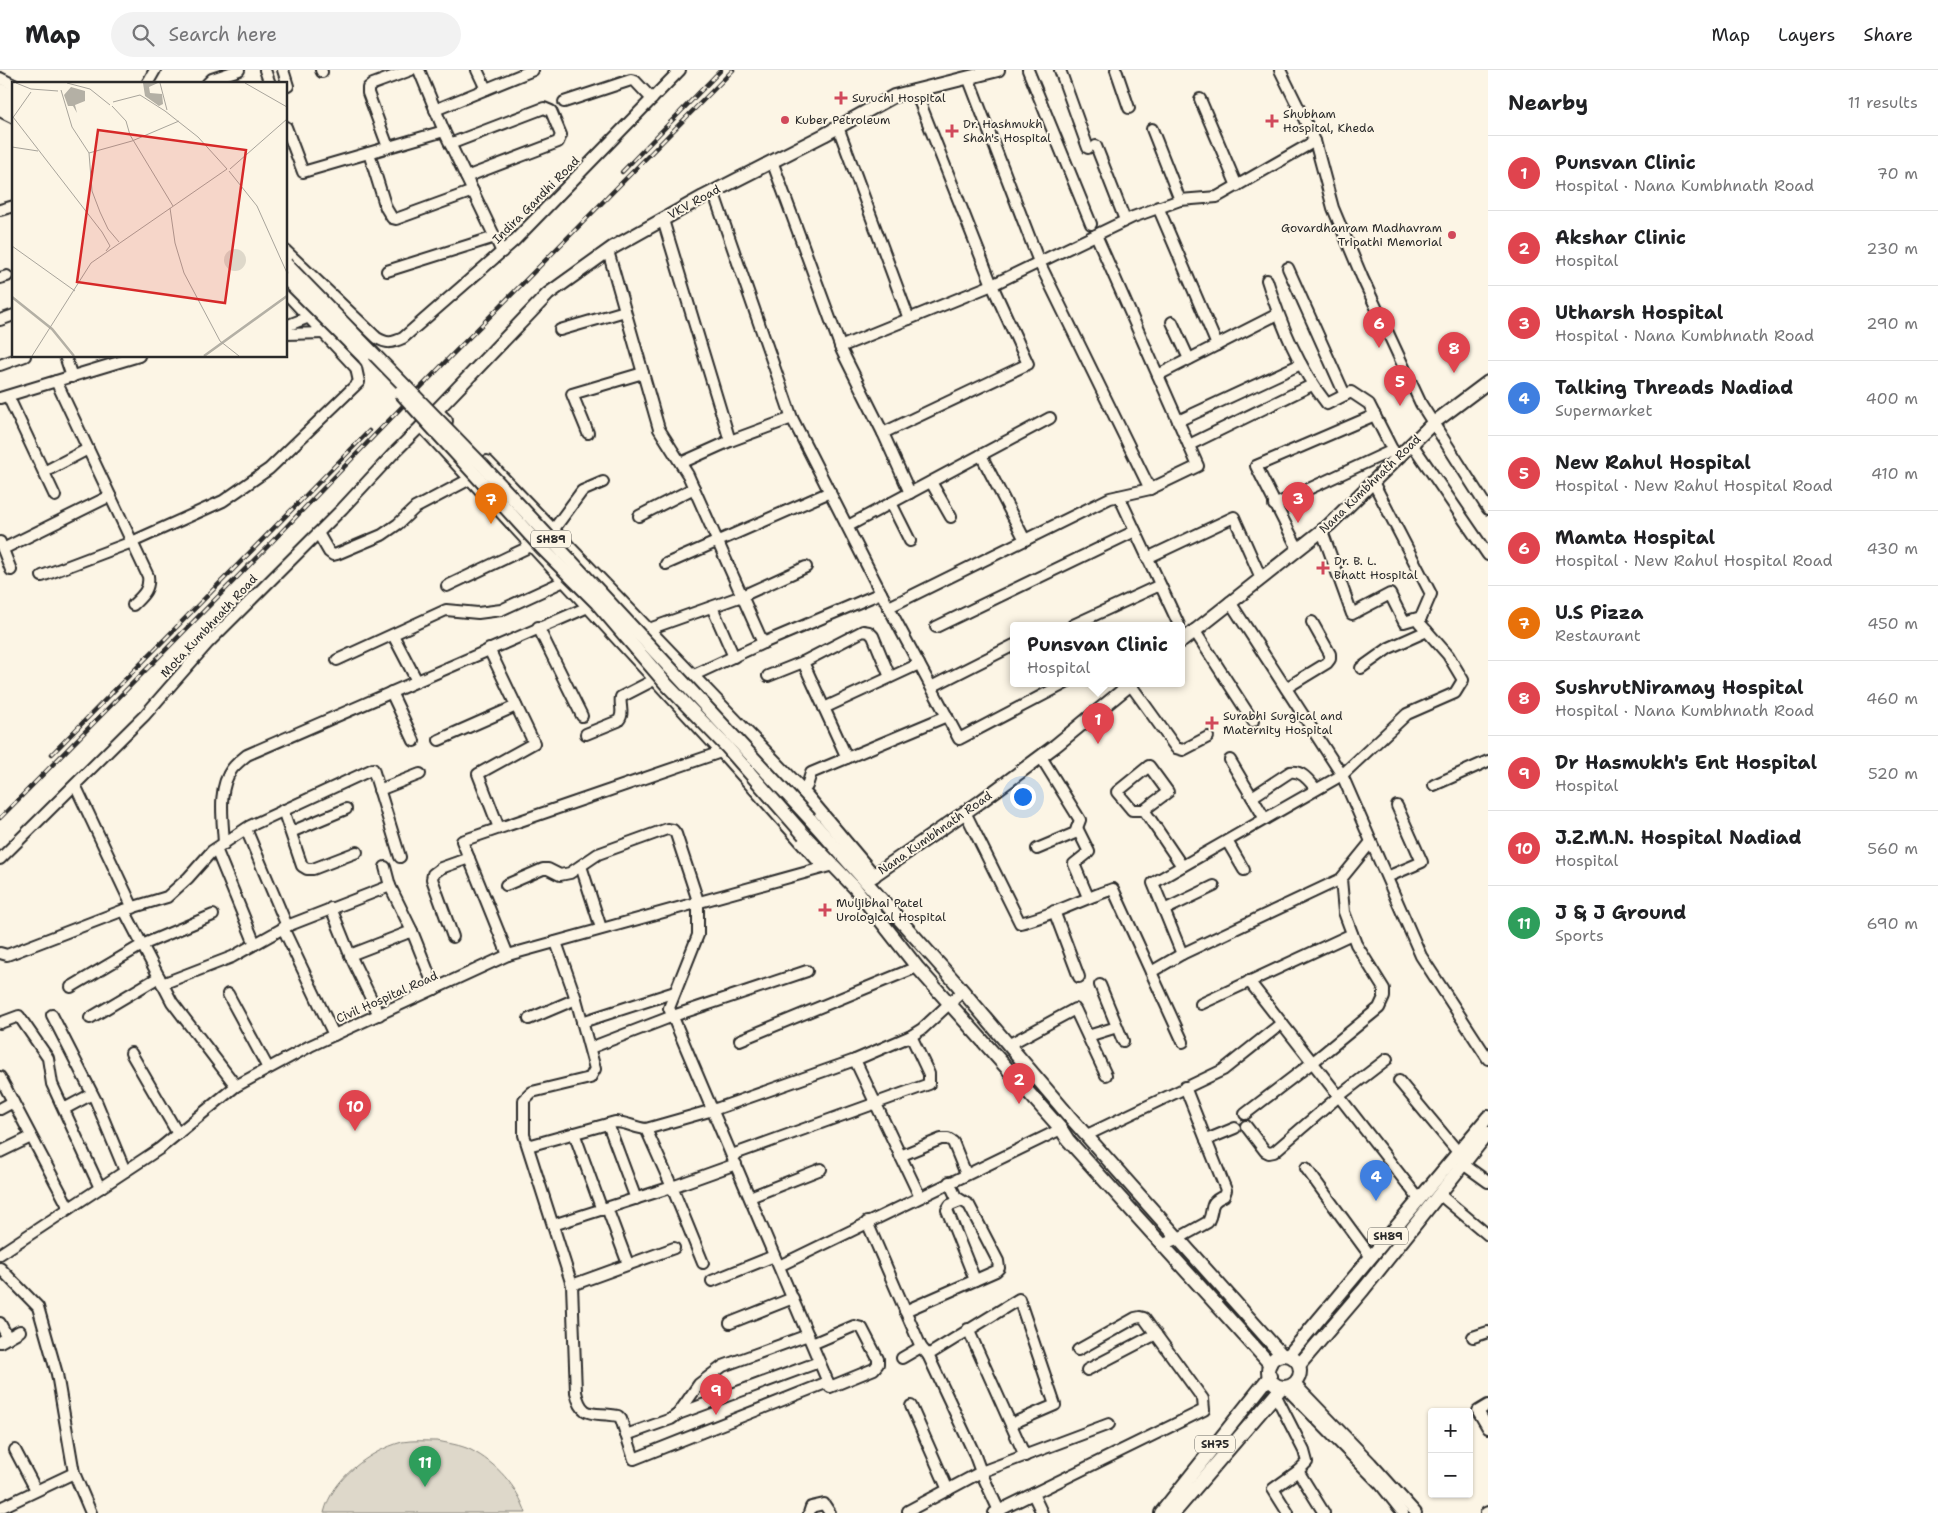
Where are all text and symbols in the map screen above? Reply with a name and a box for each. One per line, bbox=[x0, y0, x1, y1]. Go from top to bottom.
search box bbox=[111, 12, 461, 57]
text: Map bbox=[25, 19, 81, 51]
icon: search bbox=[129, 21, 157, 49]
text: Search here bbox=[169, 22, 277, 47]
text: Map bbox=[1712, 23, 1750, 47]
text: Layers bbox=[1778, 23, 1835, 47]
text: Share bbox=[1863, 23, 1913, 47]
inset map bbox=[12, 82, 288, 358]
text: Nearby bbox=[1508, 89, 1588, 117]
place label: Suruchi Hospital bbox=[852, 90, 946, 106]
marker: Suruchi Hospital bbox=[834, 91, 848, 105]
text: 11 results bbox=[1848, 92, 1918, 113]
place label: Shubham Hospital, Kheda bbox=[1283, 106, 1375, 136]
place label: Kuber Petroleum bbox=[795, 112, 890, 128]
marker: Kuber Petroleum bbox=[779, 114, 791, 126]
marker: Shubham Hospital, Kheda bbox=[1265, 114, 1279, 128]
place label: Dr. Hashmukh Shah's Hospital bbox=[963, 116, 1051, 146]
marker: Dr. Hashmukh Shah's Hospital bbox=[945, 124, 959, 138]
text: Punsvan Clinic bbox=[1555, 150, 1696, 175]
street label: Indira Gandhi Road bbox=[489, 153, 583, 247]
text: 1 bbox=[1520, 163, 1528, 184]
text: 70 m bbox=[1877, 163, 1918, 184]
text: Hospital · Nana Kumbhnath Road bbox=[1555, 175, 1814, 196]
street label: VKV Road bbox=[665, 181, 723, 223]
place label: Govardhanram Madhavram Tripathi Memorial bbox=[1281, 220, 1442, 250]
text: Akshar Clinic bbox=[1555, 225, 1686, 250]
marker: Govardhanram Madhavram Tripathi Memorial bbox=[1446, 229, 1458, 241]
text: 2 bbox=[1518, 238, 1530, 259]
text: 230 m bbox=[1866, 238, 1918, 259]
text: Hospital bbox=[1555, 250, 1618, 271]
text: Utharsh Hospital bbox=[1555, 300, 1723, 325]
pin: 6 bbox=[1363, 307, 1395, 348]
text: 3 bbox=[1518, 313, 1530, 334]
text: 290 m bbox=[1866, 313, 1918, 334]
text: Hospital · Nana Kumbhnath Road bbox=[1555, 325, 1814, 346]
pin: 8 bbox=[1438, 332, 1470, 373]
pin: 5 bbox=[1384, 365, 1416, 406]
text: Talking Threads Nadiad bbox=[1555, 375, 1793, 400]
text: 4 bbox=[1518, 388, 1530, 409]
text: 400 m bbox=[1865, 388, 1918, 409]
text: Supermarket bbox=[1555, 400, 1652, 421]
street label: Nana Kumbhnath Road bbox=[1316, 431, 1425, 537]
text: New Rahul Hospital bbox=[1555, 450, 1751, 475]
text: 5 bbox=[1519, 463, 1529, 484]
text: 410 m bbox=[1871, 463, 1918, 484]
text: Hospital · New Rahul Hospital Road bbox=[1555, 475, 1833, 496]
pin: 3 bbox=[1282, 482, 1314, 523]
pin: 7 bbox=[475, 483, 507, 524]
text: Mamta Hospital bbox=[1555, 525, 1715, 550]
road number: SH89 bbox=[531, 530, 571, 548]
text: 6 bbox=[1518, 538, 1530, 559]
text: 430 m bbox=[1867, 538, 1918, 559]
text: Hospital · New Rahul Hospital Road bbox=[1555, 550, 1833, 571]
place label: Dr. B. L. Bhatt Hospital bbox=[1334, 553, 1418, 583]
marker: Dr. B. L. Bhatt Hospital bbox=[1316, 561, 1330, 575]
street label: Mota Kumbhnath Road bbox=[157, 571, 261, 681]
text: U.S Pizza bbox=[1555, 600, 1643, 625]
text: 7 bbox=[1518, 613, 1530, 634]
text: 450 m bbox=[1867, 613, 1918, 634]
popup bbox=[1010, 622, 1185, 687]
text: Restaurant bbox=[1555, 625, 1641, 646]
text: Punsvan Clinic bbox=[1027, 632, 1168, 657]
text: Hospital bbox=[1027, 657, 1090, 678]
text: SushrutNiramay Hospital bbox=[1555, 675, 1804, 700]
text: 8 bbox=[1518, 688, 1530, 709]
text: 460 m bbox=[1866, 688, 1918, 709]
text: Hospital · Nana Kumbhnath Road bbox=[1555, 700, 1814, 721]
pin: 1 bbox=[1082, 703, 1114, 744]
place label: Surabhi Surgical and Maternity Hospital bbox=[1223, 708, 1343, 738]
marker: Surabhi Surgical and Maternity Hospital bbox=[1205, 716, 1219, 730]
text: Dr Hasmukh's Ent Hospital bbox=[1555, 750, 1817, 775]
text: 9 bbox=[1518, 763, 1530, 784]
text: 520 m bbox=[1868, 763, 1918, 784]
text: Hospital bbox=[1555, 775, 1618, 796]
your location bbox=[1010, 784, 1036, 810]
street label: Nana Kumbhnath Road bbox=[875, 787, 995, 878]
text: J.Z.M.N. Hospital Nadiad bbox=[1555, 825, 1802, 850]
text: 10 bbox=[1515, 838, 1533, 859]
text: 560 m bbox=[1867, 838, 1918, 859]
text: Hospital bbox=[1555, 850, 1618, 871]
place label: Muljibhai Patel Urological Hospital bbox=[836, 895, 946, 925]
text: J & J Ground bbox=[1555, 900, 1686, 925]
marker: Muljibhai Patel Urological Hospital bbox=[818, 903, 832, 917]
text: 11 bbox=[1517, 913, 1531, 934]
text: 690 m bbox=[1867, 913, 1918, 934]
text: Sports bbox=[1555, 925, 1604, 946]
street label: Civil Hospital Road bbox=[334, 967, 441, 1027]
pin: 2 bbox=[1003, 1063, 1035, 1104]
pin: 10 bbox=[339, 1090, 371, 1131]
pin: 4 bbox=[1360, 1160, 1392, 1201]
road number: SH89 bbox=[1368, 1228, 1408, 1244]
pin: 9 bbox=[700, 1374, 732, 1415]
map controls bbox=[1428, 1408, 1473, 1498]
button: + bbox=[1428, 1408, 1473, 1453]
road number: SH75 bbox=[1195, 1436, 1235, 1452]
pin: 11 bbox=[409, 1446, 441, 1487]
button: − bbox=[1428, 1453, 1473, 1498]

